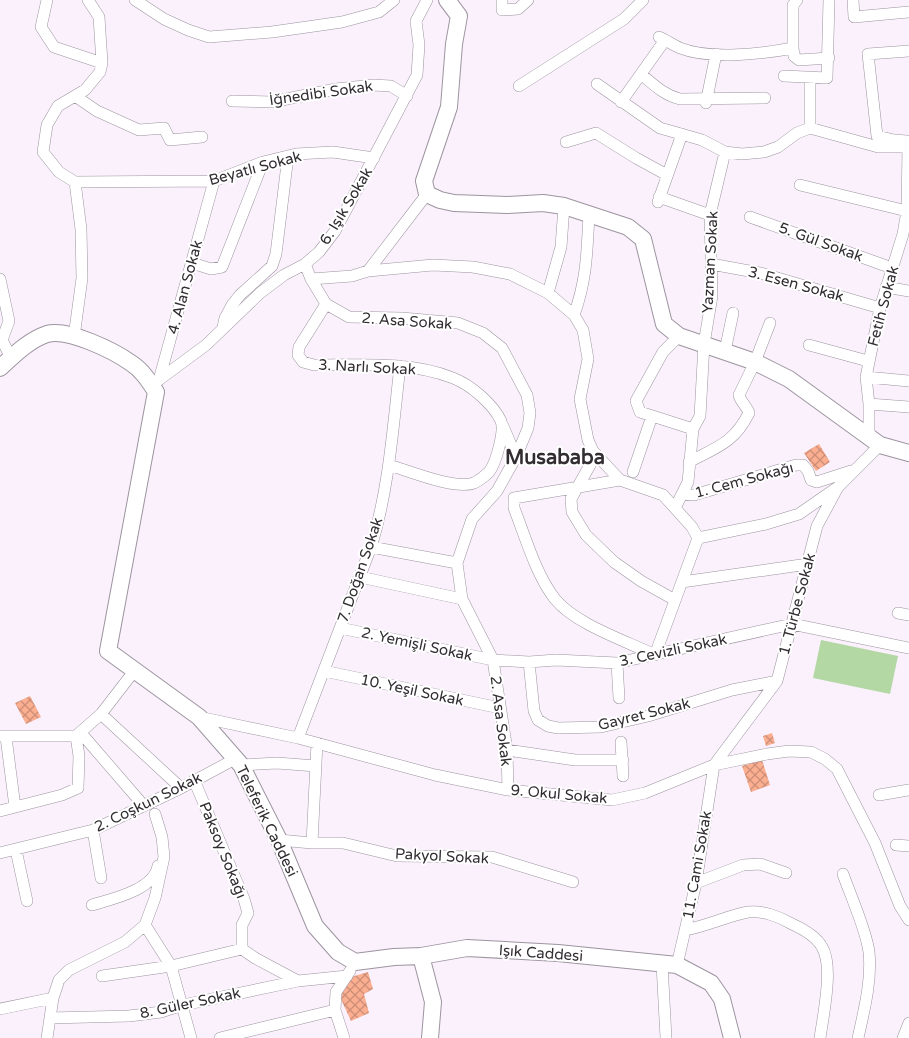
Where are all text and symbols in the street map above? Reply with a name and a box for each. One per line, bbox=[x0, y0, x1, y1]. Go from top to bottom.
street label: İğnedibi Sokak bbox=[268, 77, 374, 109]
street label: Beyatlı Sokak bbox=[207, 147, 303, 189]
street label: 6. Işık Sokak bbox=[316, 164, 376, 248]
street label: Yazman Sokak bbox=[698, 210, 722, 314]
street label: 5. Gül Sokak bbox=[776, 218, 866, 266]
street label: 4. Alan Sokak bbox=[164, 238, 206, 336]
street label: 3. Esen Sokak bbox=[746, 263, 846, 305]
street label: Fetih Sokak bbox=[864, 264, 902, 348]
street label: 2. Asa Sokak bbox=[361, 309, 453, 333]
street label: 3. Narlı Sokak bbox=[318, 355, 416, 379]
district label: Musababa bbox=[505, 446, 605, 470]
street label: 1. Cem Sokağı bbox=[693, 458, 795, 502]
street label: 7. Doğan Sokak bbox=[334, 515, 386, 625]
street label: 1. Türbe Sokak bbox=[775, 551, 819, 657]
street label: 2. Yemişli Sokak bbox=[360, 623, 474, 665]
street label: 3. Cevizli Sokak bbox=[618, 630, 728, 670]
street label: 10. Yeşil Sokak bbox=[359, 670, 465, 710]
street label: 2. Asa Sokak bbox=[487, 675, 515, 767]
street label: Gayret Sokak bbox=[596, 694, 692, 734]
street label: Teleferik Caddesi bbox=[232, 762, 302, 880]
street label: 2. Coşkun Sokak bbox=[91, 768, 205, 836]
street label: 9. Okul Sokak bbox=[510, 781, 608, 807]
street label: Paksoy Sokağı bbox=[195, 799, 251, 901]
street label: 11. Cami Sokak bbox=[679, 809, 715, 921]
street label: Pakyol Sokak bbox=[395, 845, 489, 867]
street label: Işık Caddesi bbox=[498, 941, 584, 965]
street label: 8. Güler Sokak bbox=[138, 984, 242, 1022]

